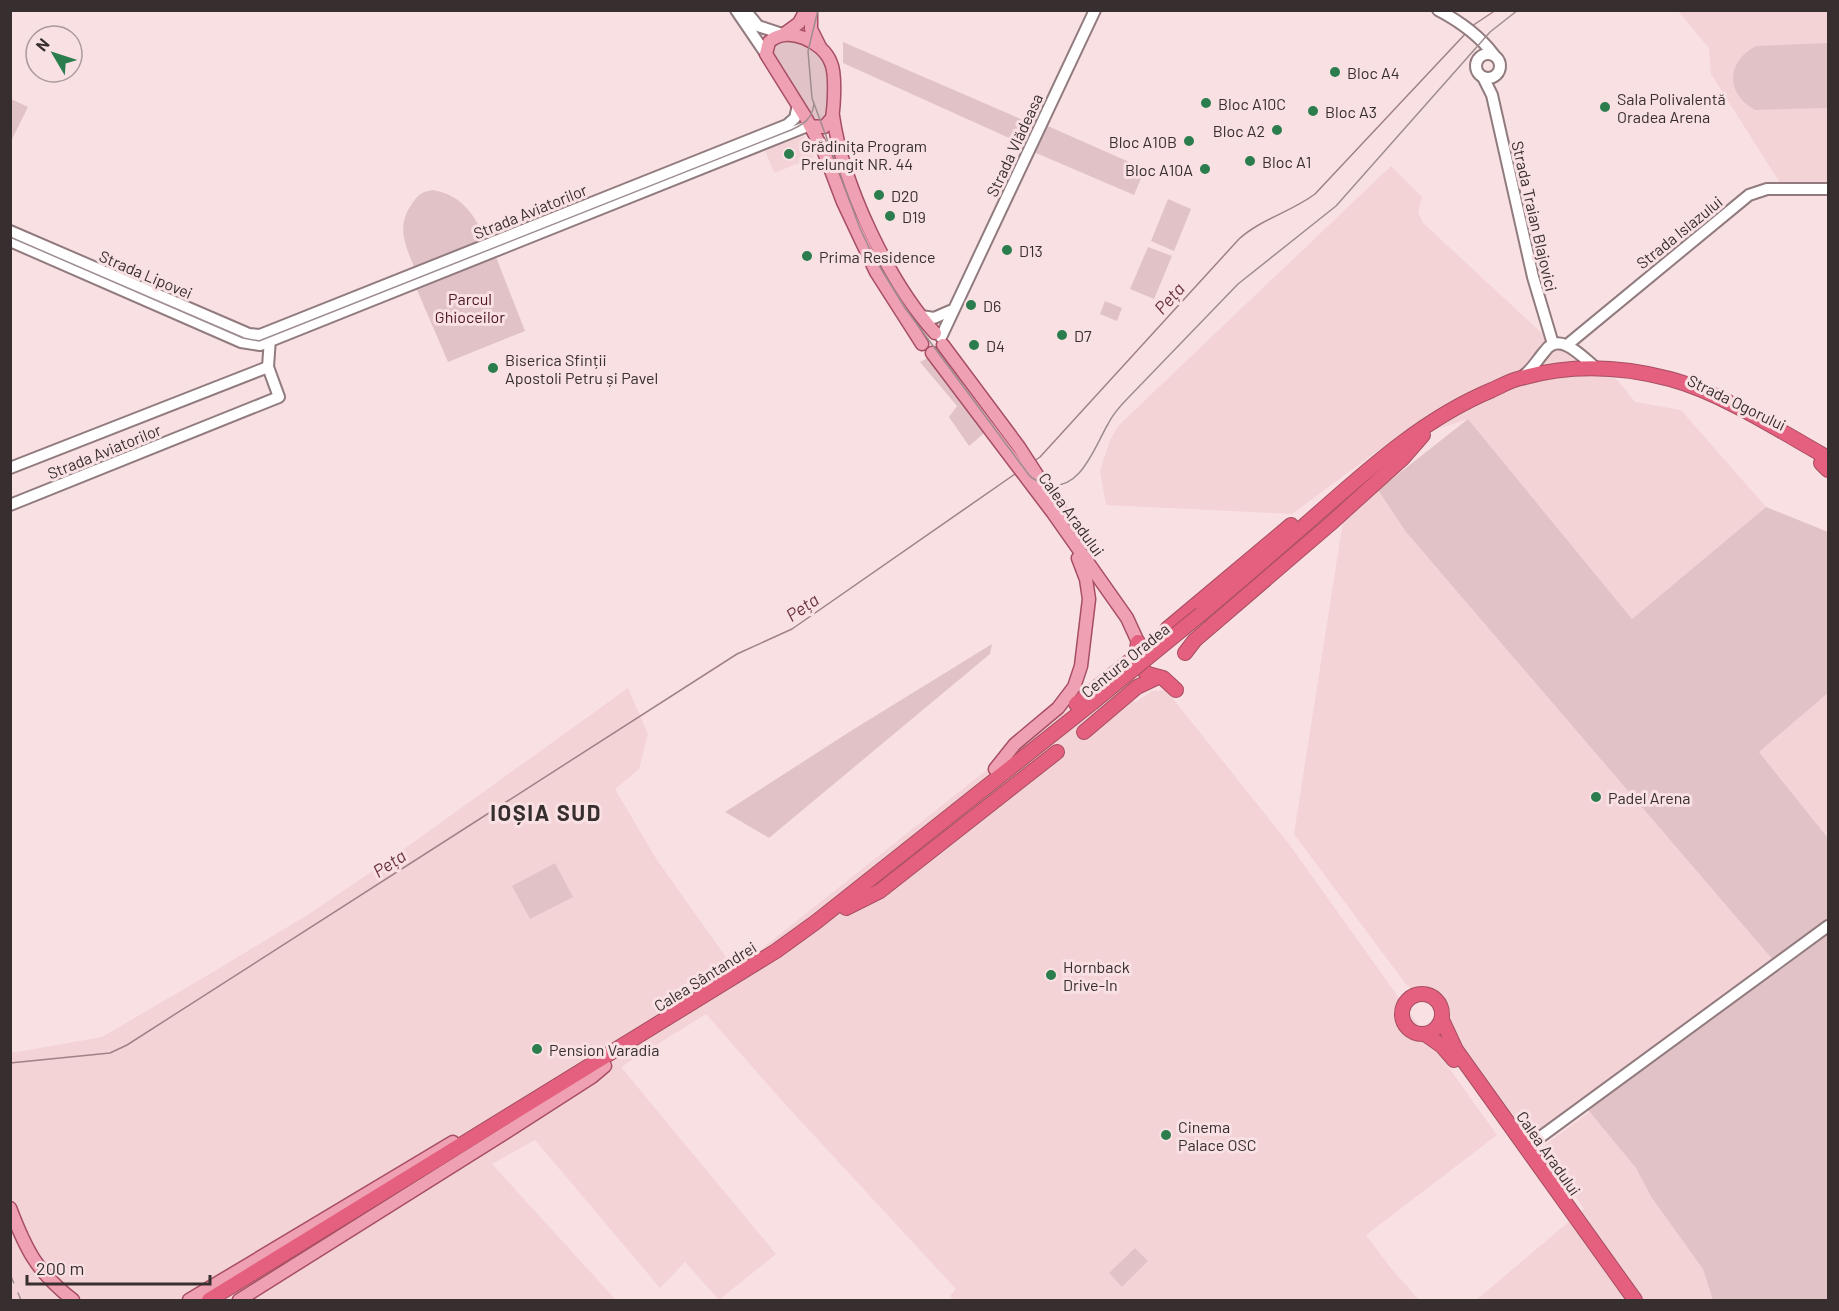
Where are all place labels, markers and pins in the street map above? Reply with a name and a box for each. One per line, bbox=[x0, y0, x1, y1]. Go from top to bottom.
place label: Bloc A4 bbox=[1347, 63, 1399, 82]
marker: Bloc A4 bbox=[1328, 65, 1342, 79]
place label: Sala Polivalentă Oradea Arena bbox=[1617, 89, 1726, 126]
place label: Bloc A10C bbox=[1218, 94, 1286, 113]
marker: Bloc A10C bbox=[1199, 96, 1213, 110]
marker: Sala Polivalentă Oradea Arena bbox=[1598, 100, 1612, 114]
place label: Bloc A3 bbox=[1325, 102, 1377, 121]
marker: Bloc A3 bbox=[1306, 104, 1320, 118]
place label: Bloc A2 bbox=[1213, 121, 1265, 140]
marker: Bloc A2 bbox=[1270, 123, 1284, 137]
place label: Bloc A10B bbox=[1109, 132, 1177, 151]
marker: Bloc A10B bbox=[1182, 134, 1196, 148]
place label: Grădiniţa Program Prelungit NR. 44 bbox=[801, 136, 927, 173]
marker: Grădiniţa Program Prelungit NR. 44 bbox=[782, 147, 796, 161]
place label: Bloc A1 bbox=[1262, 152, 1311, 171]
marker: Bloc A1 bbox=[1243, 154, 1257, 168]
place label: Bloc A10A bbox=[1125, 160, 1193, 179]
marker: Bloc A10A bbox=[1198, 162, 1212, 176]
place label: D20 bbox=[891, 186, 919, 205]
marker: D20 bbox=[872, 188, 886, 202]
place label: D19 bbox=[902, 207, 926, 226]
marker: D19 bbox=[883, 209, 897, 223]
place label: D13 bbox=[1019, 241, 1043, 260]
marker: D13 bbox=[1000, 243, 1014, 257]
place label: Prima Residence bbox=[819, 247, 935, 266]
marker: Prima Residence bbox=[800, 249, 814, 263]
place label: D6 bbox=[983, 296, 1001, 315]
marker: D6 bbox=[964, 298, 978, 312]
place label: D7 bbox=[1074, 326, 1092, 345]
marker: D7 bbox=[1055, 328, 1069, 342]
place label: D4 bbox=[986, 336, 1005, 355]
marker: D4 bbox=[967, 338, 981, 352]
place label: Biserica Sfinții Apostoli Petru și Pavel bbox=[505, 350, 658, 387]
marker: Biserica Sfinții Apostoli Petru și Pavel bbox=[486, 361, 500, 375]
place label: Padel Arena bbox=[1608, 788, 1691, 807]
marker: Padel Arena bbox=[1589, 790, 1603, 804]
place label: Hornback Drive-In bbox=[1063, 957, 1130, 994]
marker: Hornback Drive-In bbox=[1044, 968, 1058, 982]
place label: Pension Varadia bbox=[549, 1040, 659, 1059]
marker: Pension Varadia bbox=[530, 1042, 544, 1056]
place label: Cinema Palace OSC bbox=[1178, 1117, 1256, 1154]
marker: Cinema Palace OSC bbox=[1159, 1128, 1173, 1142]

